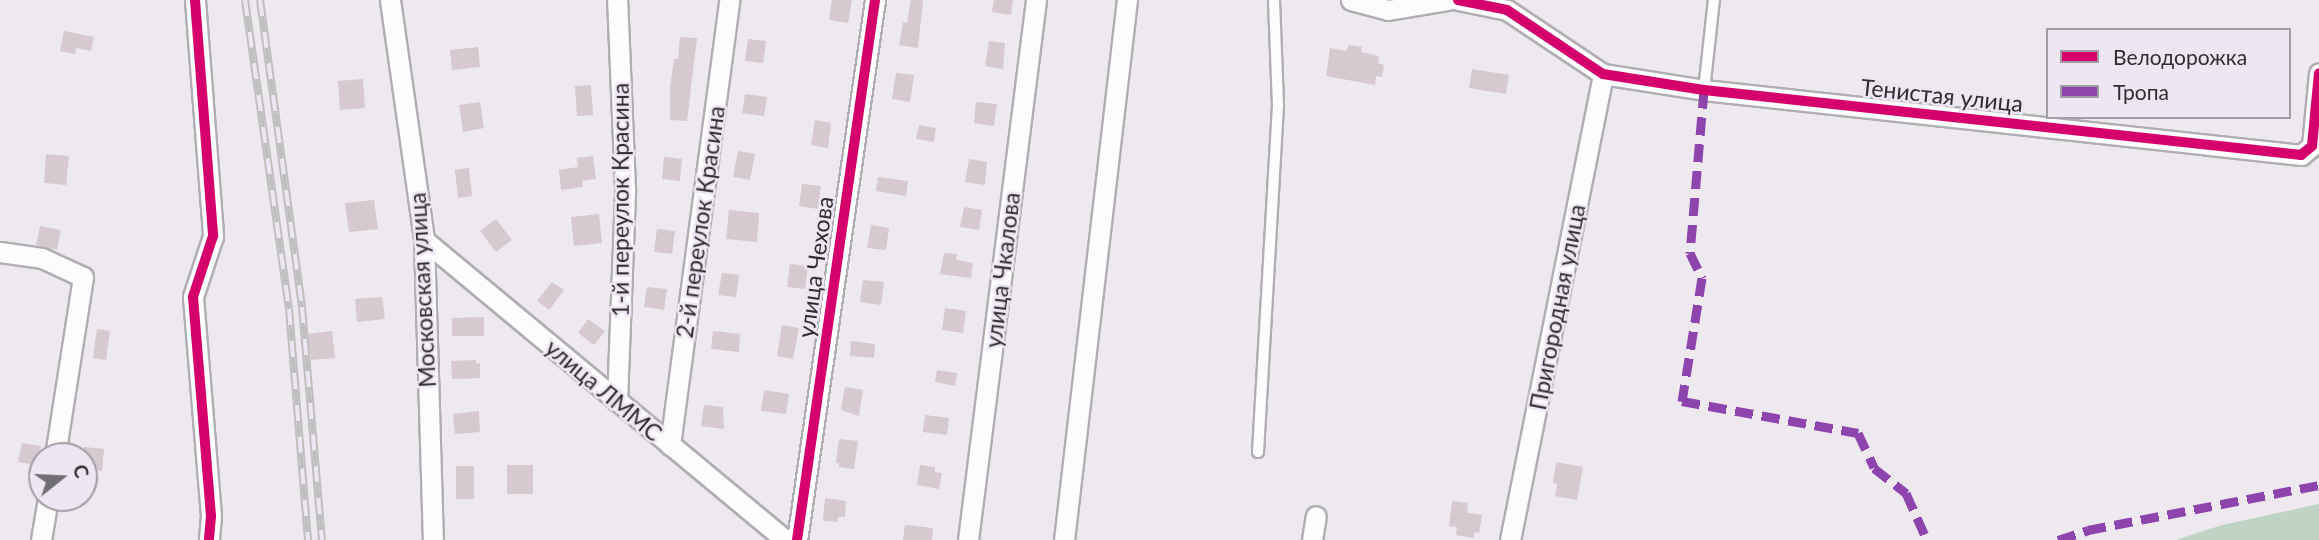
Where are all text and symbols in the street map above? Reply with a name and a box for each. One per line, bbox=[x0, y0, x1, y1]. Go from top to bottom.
legend bbox=[2046, 28, 2291, 119]
text: Велодорожка bbox=[2113, 44, 2247, 69]
street label: Тенистая улица bbox=[1859, 73, 2025, 117]
text: Тропа bbox=[2113, 79, 2169, 104]
street label: 1-й переулок Красина bbox=[606, 83, 634, 317]
street label: 2-й переулок Красина bbox=[670, 104, 730, 340]
street label: улица Чкалова bbox=[979, 191, 1025, 349]
street label: Московская улица bbox=[403, 192, 441, 388]
street label: улица Чехова bbox=[791, 195, 839, 339]
street label: Пригородная улица bbox=[1524, 202, 1590, 412]
street label: улица ЛММС bbox=[540, 333, 668, 447]
north arrow bbox=[28, 442, 98, 512]
text: С bbox=[69, 461, 94, 481]

